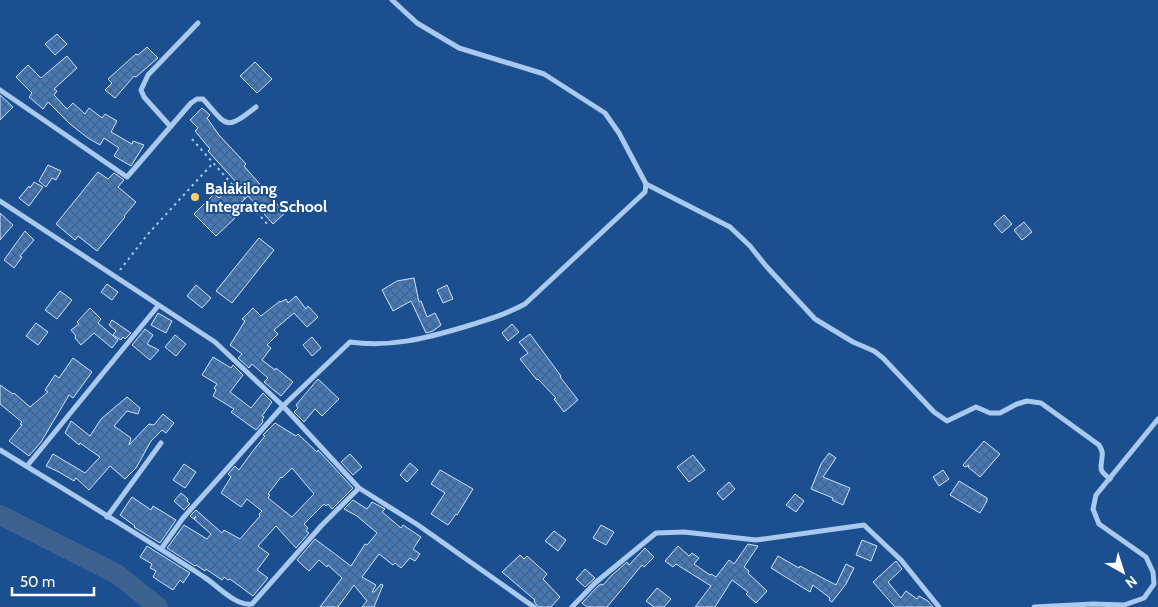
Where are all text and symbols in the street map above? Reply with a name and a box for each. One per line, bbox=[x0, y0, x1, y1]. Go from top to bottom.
place label: Balakilong Integrated School bbox=[205, 179, 327, 216]
marker: Balakilong Integrated School bbox=[189, 191, 201, 203]
north arrow bbox=[1098, 547, 1148, 597]
scale bar bbox=[12, 564, 95, 596]
text: N bbox=[1122, 572, 1141, 592]
text: 50 m bbox=[20, 573, 55, 591]

